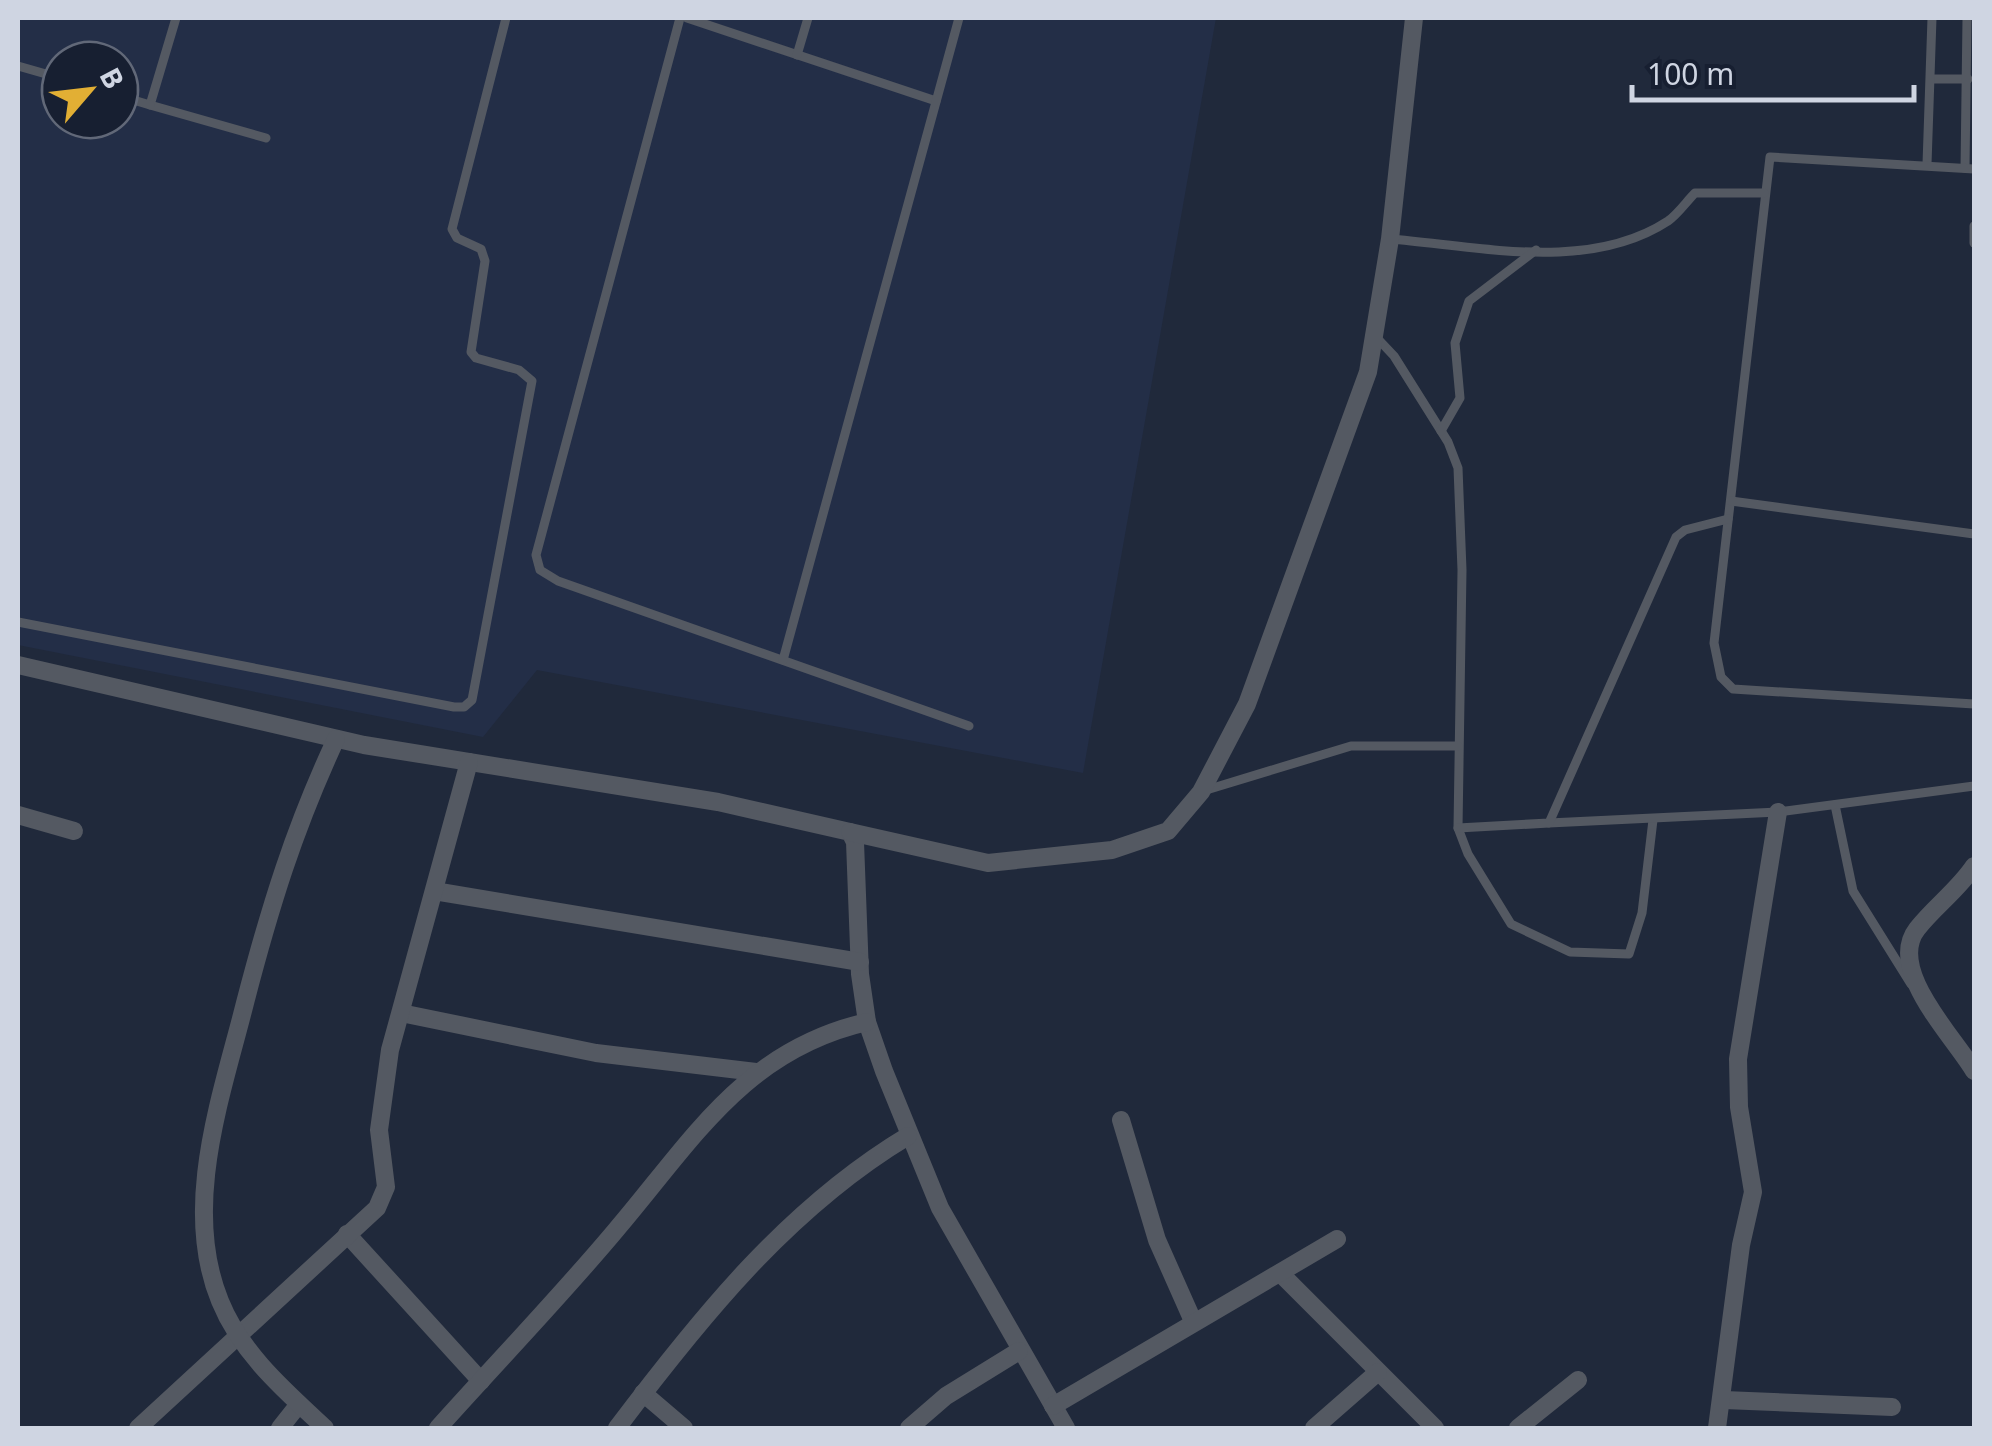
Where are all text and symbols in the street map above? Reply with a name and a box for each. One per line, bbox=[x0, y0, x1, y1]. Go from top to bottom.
north arrow bbox=[40, 40, 140, 140]
scale bar bbox=[1632, 40, 1914, 102]
text: 100 m bbox=[1647, 53, 1734, 94]
text: B bbox=[92, 61, 134, 95]

